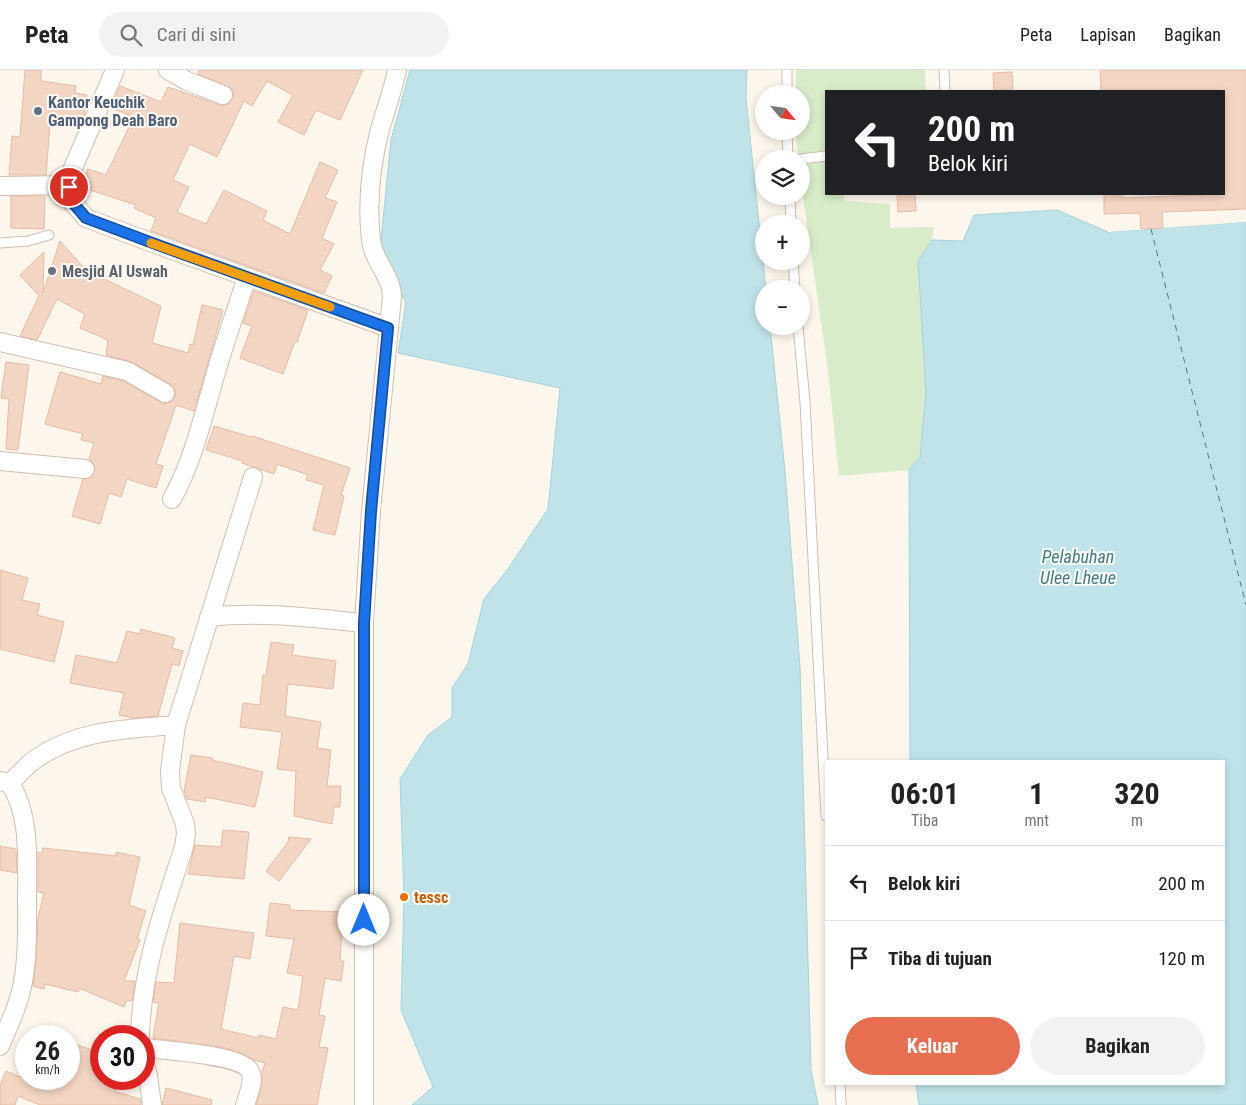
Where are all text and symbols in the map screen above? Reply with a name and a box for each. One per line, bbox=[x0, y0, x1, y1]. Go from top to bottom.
search box bbox=[99, 12, 449, 57]
text: Peta bbox=[25, 21, 69, 49]
icon: search bbox=[117, 21, 145, 49]
text: Cari di sini bbox=[157, 23, 236, 46]
text: Peta bbox=[1020, 24, 1052, 45]
text: Lapisan bbox=[1080, 24, 1136, 45]
text: Bagikan bbox=[1164, 24, 1221, 45]
north arrow bbox=[755, 85, 810, 140]
map controls bbox=[755, 85, 810, 335]
place label: Kantor Keuchik Gampong Deah Baro bbox=[48, 93, 178, 130]
marker: Kantor Keuchik Gampong Deah Baro bbox=[32, 105, 44, 117]
text: 200 m bbox=[928, 109, 1015, 150]
icon: left bbox=[845, 110, 910, 175]
button: layers bbox=[755, 150, 810, 205]
text: Belok kiri bbox=[928, 151, 1008, 176]
pin bbox=[48, 166, 90, 208]
icon: arrive bbox=[55, 173, 83, 201]
button: + bbox=[755, 215, 810, 270]
place label: Mesjid Al Uswah bbox=[62, 262, 168, 281]
marker: Mesjid Al Uswah bbox=[46, 265, 58, 277]
button: − bbox=[755, 280, 810, 335]
water label: Pelabuhan Ulee Lheue bbox=[1040, 546, 1116, 588]
text: 06:01 bbox=[890, 776, 959, 811]
text: 1 bbox=[1029, 776, 1044, 811]
text: 320 bbox=[1114, 776, 1160, 811]
text: Tiba bbox=[911, 811, 938, 830]
text: mnt bbox=[1024, 811, 1049, 830]
text: m bbox=[1131, 811, 1143, 830]
icon: left bbox=[845, 869, 873, 897]
text: Belok kiri bbox=[888, 872, 960, 895]
text: 200 m bbox=[1158, 872, 1205, 895]
place label: tessc bbox=[414, 888, 448, 907]
marker: tessc bbox=[398, 891, 410, 903]
position arrow bbox=[337, 893, 389, 945]
icon: arrive bbox=[845, 944, 873, 972]
text: Tiba di tujuan bbox=[888, 947, 992, 970]
text: 120 m bbox=[1158, 947, 1205, 970]
button: Keluar bbox=[845, 1017, 1020, 1075]
button: Bagikan bbox=[1030, 1017, 1205, 1075]
speed limit sign: 30 bbox=[90, 1025, 155, 1090]
text: 26 bbox=[35, 1037, 60, 1066]
text: km/h bbox=[35, 1063, 60, 1077]

